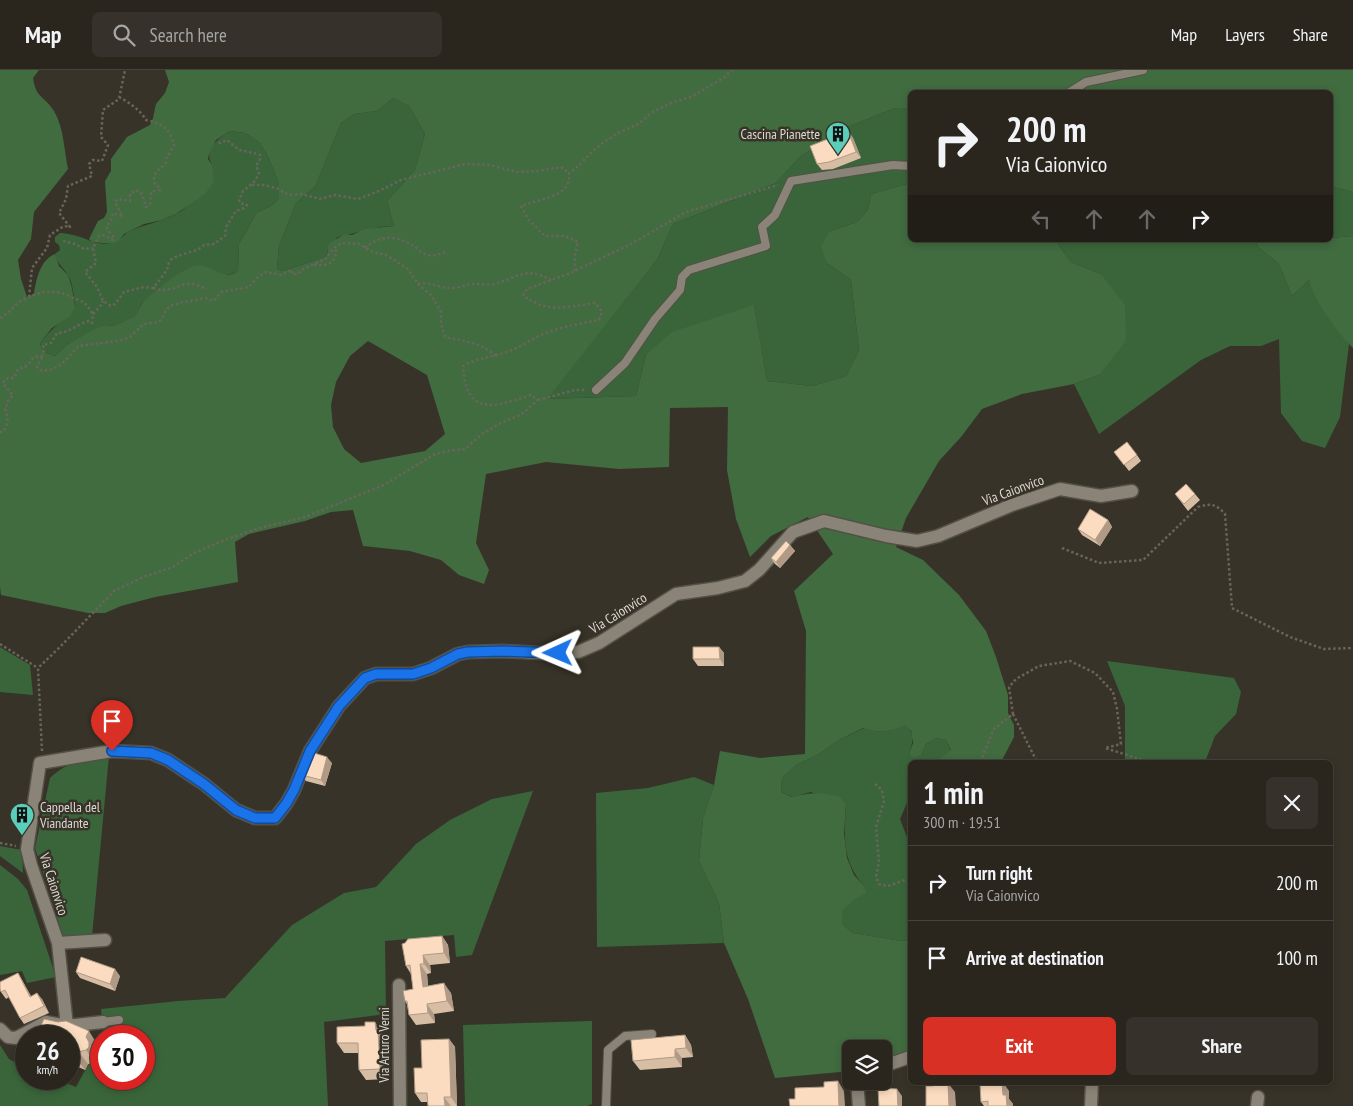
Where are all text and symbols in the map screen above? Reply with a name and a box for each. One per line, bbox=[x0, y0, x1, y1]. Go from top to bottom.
search box bbox=[92, 12, 442, 57]
text: Map bbox=[25, 19, 62, 50]
icon: search bbox=[110, 21, 138, 49]
text: Search here bbox=[150, 23, 227, 47]
text: Map bbox=[1171, 23, 1197, 46]
text: Layers bbox=[1225, 23, 1265, 46]
text: Share bbox=[1293, 23, 1328, 46]
text: 200 m bbox=[1006, 106, 1087, 152]
icon: right bbox=[923, 110, 988, 175]
building icon: Cascina Pianette bbox=[825, 121, 851, 155]
place label: Cascina Pianette bbox=[740, 125, 820, 143]
text: Via Caionvico bbox=[1006, 150, 1107, 178]
icon: left bbox=[1027, 205, 1055, 233]
icon: ahead bbox=[1080, 205, 1108, 233]
icon: ahead bbox=[1133, 205, 1161, 233]
icon: right bbox=[1186, 205, 1214, 233]
street label: Via Caionvico bbox=[979, 471, 1046, 510]
street label: Via Caionvico bbox=[585, 588, 650, 638]
position arrow bbox=[531, 626, 583, 678]
pin bbox=[91, 700, 133, 751]
icon: arrive bbox=[98, 707, 126, 735]
text: 1 min bbox=[923, 773, 984, 812]
button: close bbox=[1266, 777, 1318, 829]
place label: Cappella del Viandante bbox=[39, 798, 101, 832]
building icon: Cappella del Viandante bbox=[9, 802, 35, 836]
text: 300 m · 19:51 bbox=[923, 812, 1001, 832]
street label: Via Caionvico bbox=[35, 850, 73, 917]
text: Turn right bbox=[966, 861, 1032, 885]
icon: right bbox=[923, 869, 951, 897]
text: 200 m bbox=[1276, 871, 1318, 895]
text: Via Caionvico bbox=[966, 885, 1040, 905]
icon: arrive bbox=[923, 944, 951, 972]
text: Arrive at destination bbox=[966, 946, 1104, 970]
text: 100 m bbox=[1276, 946, 1318, 970]
street label: Via Arturo Verni bbox=[375, 1007, 393, 1084]
button: Exit bbox=[923, 1017, 1116, 1075]
button: Share bbox=[1126, 1017, 1318, 1075]
speed limit sign: 30 bbox=[90, 1025, 155, 1090]
text: 26 bbox=[36, 1035, 59, 1067]
map controls bbox=[842, 1040, 892, 1090]
button: layers bbox=[842, 1040, 892, 1090]
text: km/h bbox=[37, 1062, 58, 1077]

